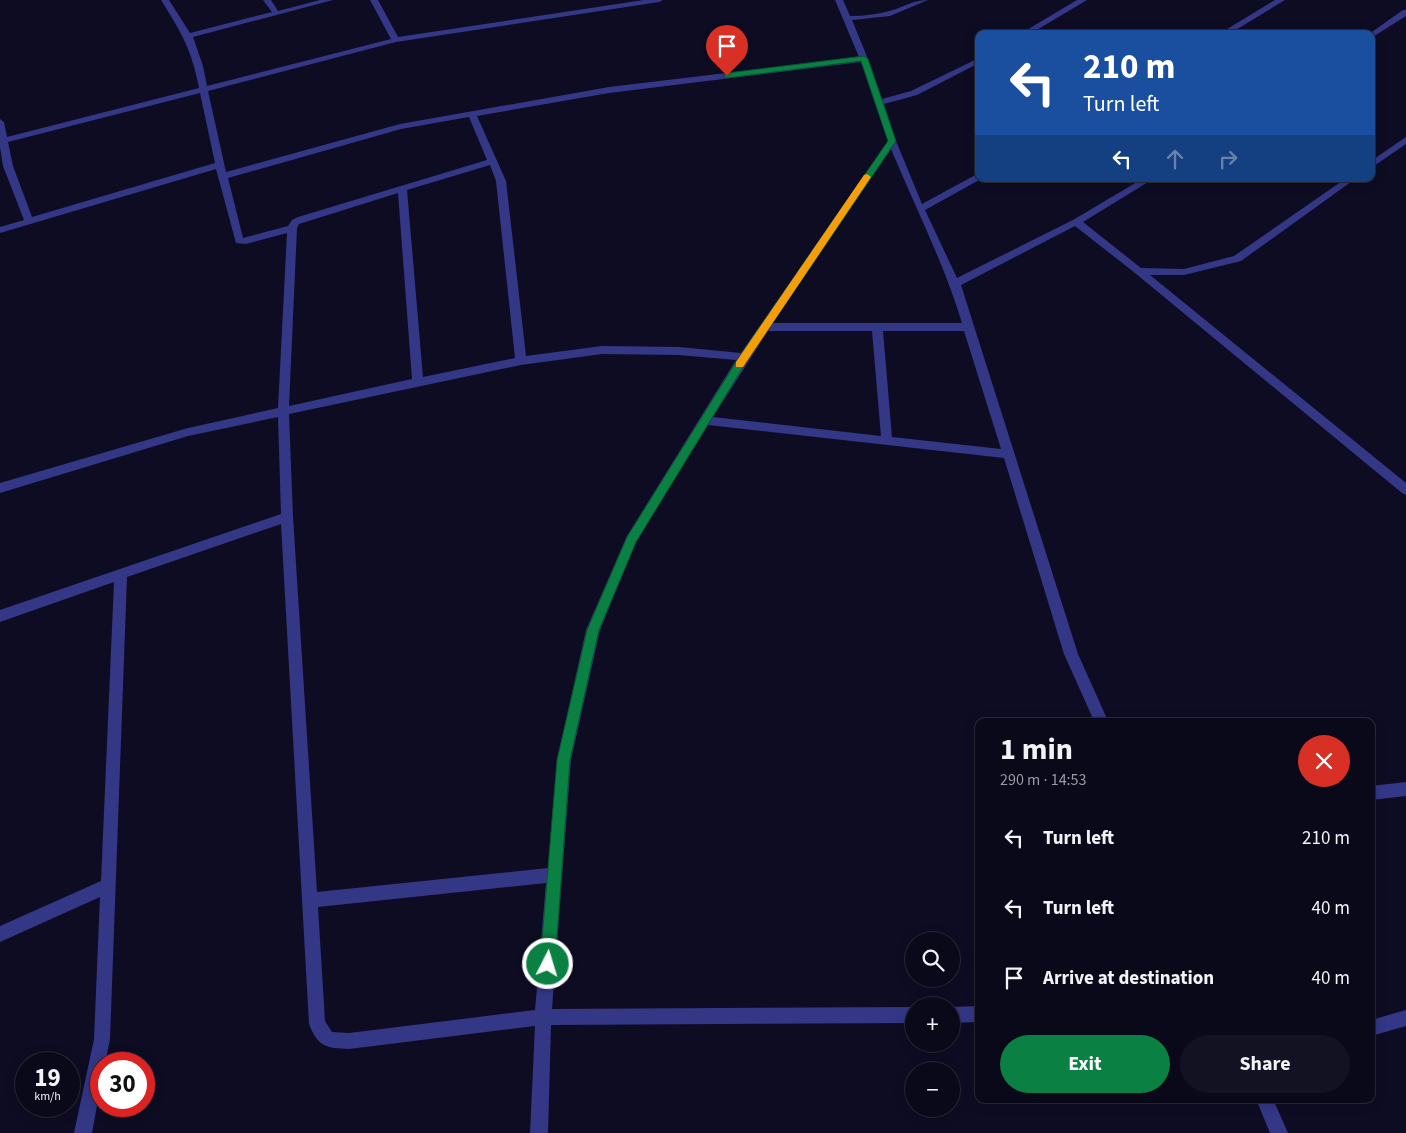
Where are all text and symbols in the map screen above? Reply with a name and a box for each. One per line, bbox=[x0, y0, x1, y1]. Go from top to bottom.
pin bbox=[706, 25, 748, 76]
icon: arrive bbox=[713, 32, 741, 60]
text: 210 m bbox=[1083, 42, 1175, 92]
icon: left bbox=[1000, 50, 1065, 115]
text: Turn left bbox=[1083, 88, 1159, 120]
icon: left bbox=[1108, 145, 1136, 173]
icon: ahead bbox=[1161, 145, 1189, 173]
icon: right bbox=[1214, 145, 1242, 173]
text: 1 min bbox=[1000, 728, 1073, 771]
button: close bbox=[1298, 735, 1350, 787]
text: 290 m · 14:53 bbox=[1000, 769, 1087, 791]
icon: left bbox=[1000, 824, 1028, 852]
text: Turn left bbox=[1043, 825, 1114, 852]
text: 210 m bbox=[1302, 825, 1350, 852]
icon: left bbox=[1000, 894, 1028, 922]
text: Turn left bbox=[1043, 895, 1114, 922]
text: 40 m bbox=[1312, 895, 1350, 922]
map controls bbox=[905, 932, 960, 1117]
button: search bbox=[905, 932, 960, 987]
position arrow bbox=[521, 937, 573, 989]
icon: arrive bbox=[1000, 964, 1028, 992]
text: Arrive at destination bbox=[1043, 965, 1214, 992]
text: 40 m bbox=[1312, 965, 1350, 992]
button: + bbox=[905, 997, 960, 1052]
button: Exit bbox=[1000, 1035, 1170, 1093]
button: Share bbox=[1180, 1035, 1350, 1093]
speed limit sign: 30 bbox=[90, 1052, 155, 1117]
text: 19 bbox=[34, 1060, 61, 1096]
button: − bbox=[905, 1062, 960, 1117]
text: km/h bbox=[34, 1088, 61, 1105]

